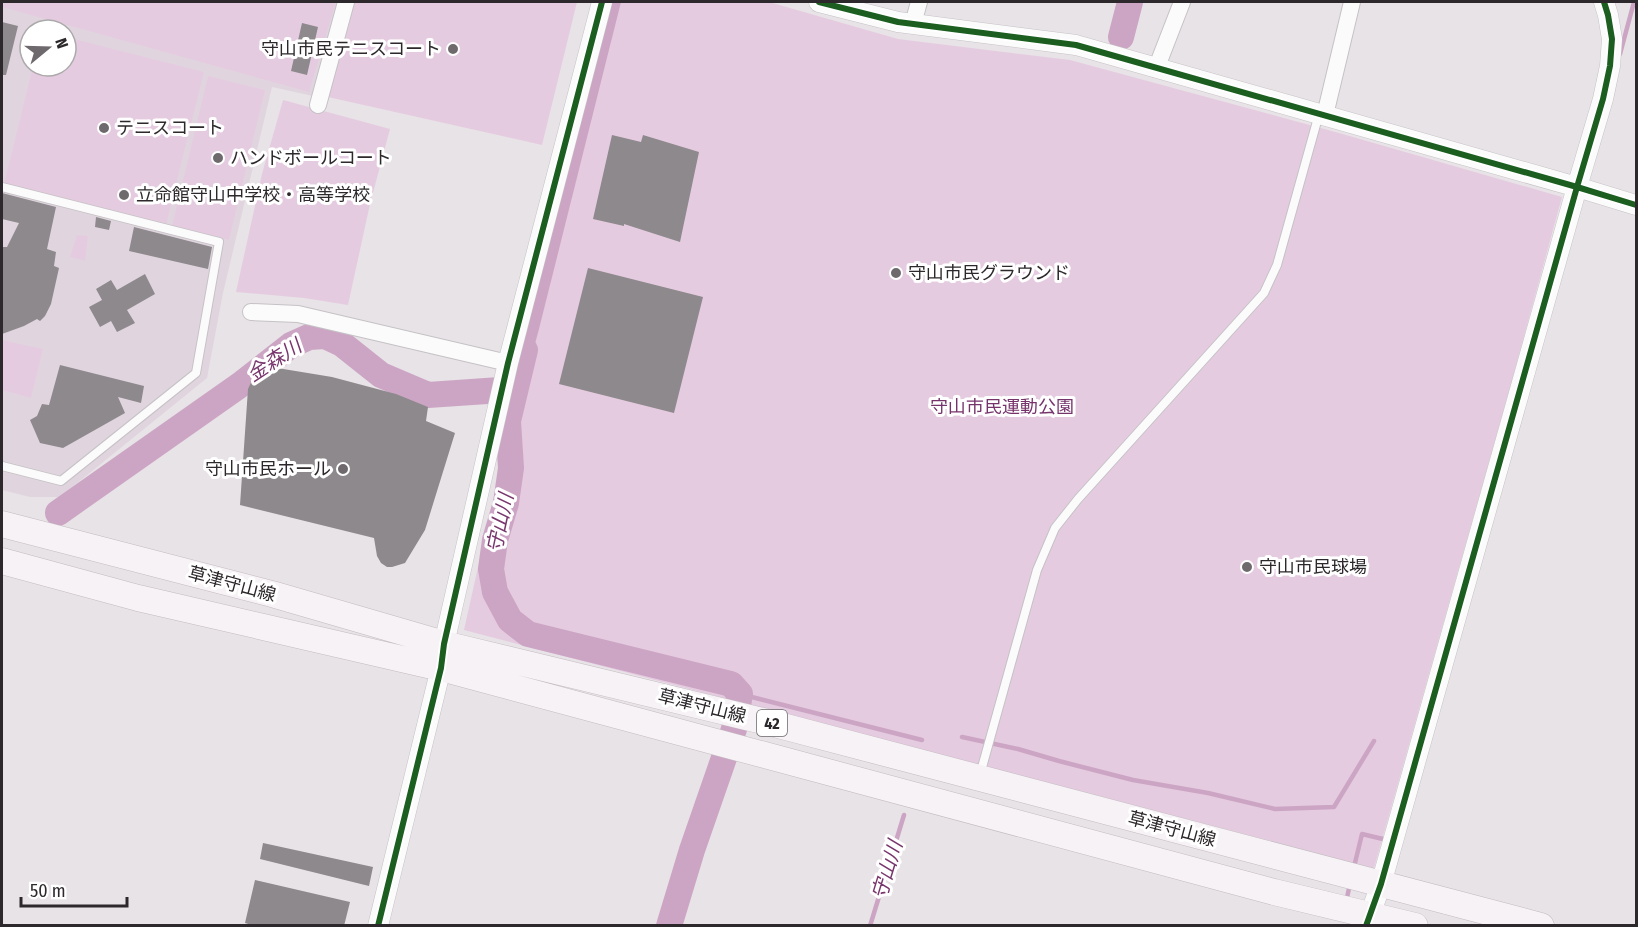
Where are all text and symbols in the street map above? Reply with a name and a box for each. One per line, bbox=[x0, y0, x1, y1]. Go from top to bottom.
north arrow bbox=[18, 18, 78, 78]
text: N bbox=[51, 36, 72, 51]
place label: 守山市民テニスコート bbox=[261, 38, 441, 60]
marker: 守山市民テニスコート bbox=[446, 42, 460, 56]
place label: テニスコート bbox=[116, 117, 224, 139]
marker: テニスコート bbox=[97, 121, 111, 135]
place label: ハンドボールコート bbox=[230, 147, 392, 169]
marker: ハンドボールコート bbox=[211, 151, 225, 165]
place label: 立命館守山中学校・高等学校 bbox=[136, 184, 370, 206]
marker: 立命館守山中学校・高等学校 bbox=[117, 188, 131, 202]
place label: 守山市民グラウンド bbox=[908, 262, 1070, 284]
marker: 守山市民グラウンド bbox=[889, 266, 903, 280]
water label: 金森川 bbox=[242, 333, 307, 386]
park label: 守山市民運動公園 bbox=[930, 396, 1074, 418]
place label: 守山市民ホール bbox=[205, 458, 331, 480]
marker: 守山市民ホール bbox=[336, 462, 350, 476]
water label: 守山川 bbox=[482, 489, 518, 555]
place label: 守山市民球場 bbox=[1259, 556, 1367, 578]
marker: 守山市民球場 bbox=[1240, 560, 1254, 574]
street label: 草津守山線 bbox=[186, 562, 278, 606]
street label: 草津守山線 bbox=[656, 684, 748, 728]
road number: 42 bbox=[757, 710, 787, 736]
street label: 草津守山線 bbox=[1126, 807, 1218, 851]
water label: 守山川 bbox=[867, 836, 908, 902]
scale bar bbox=[21, 870, 128, 908]
text: 50 m bbox=[30, 880, 66, 902]

